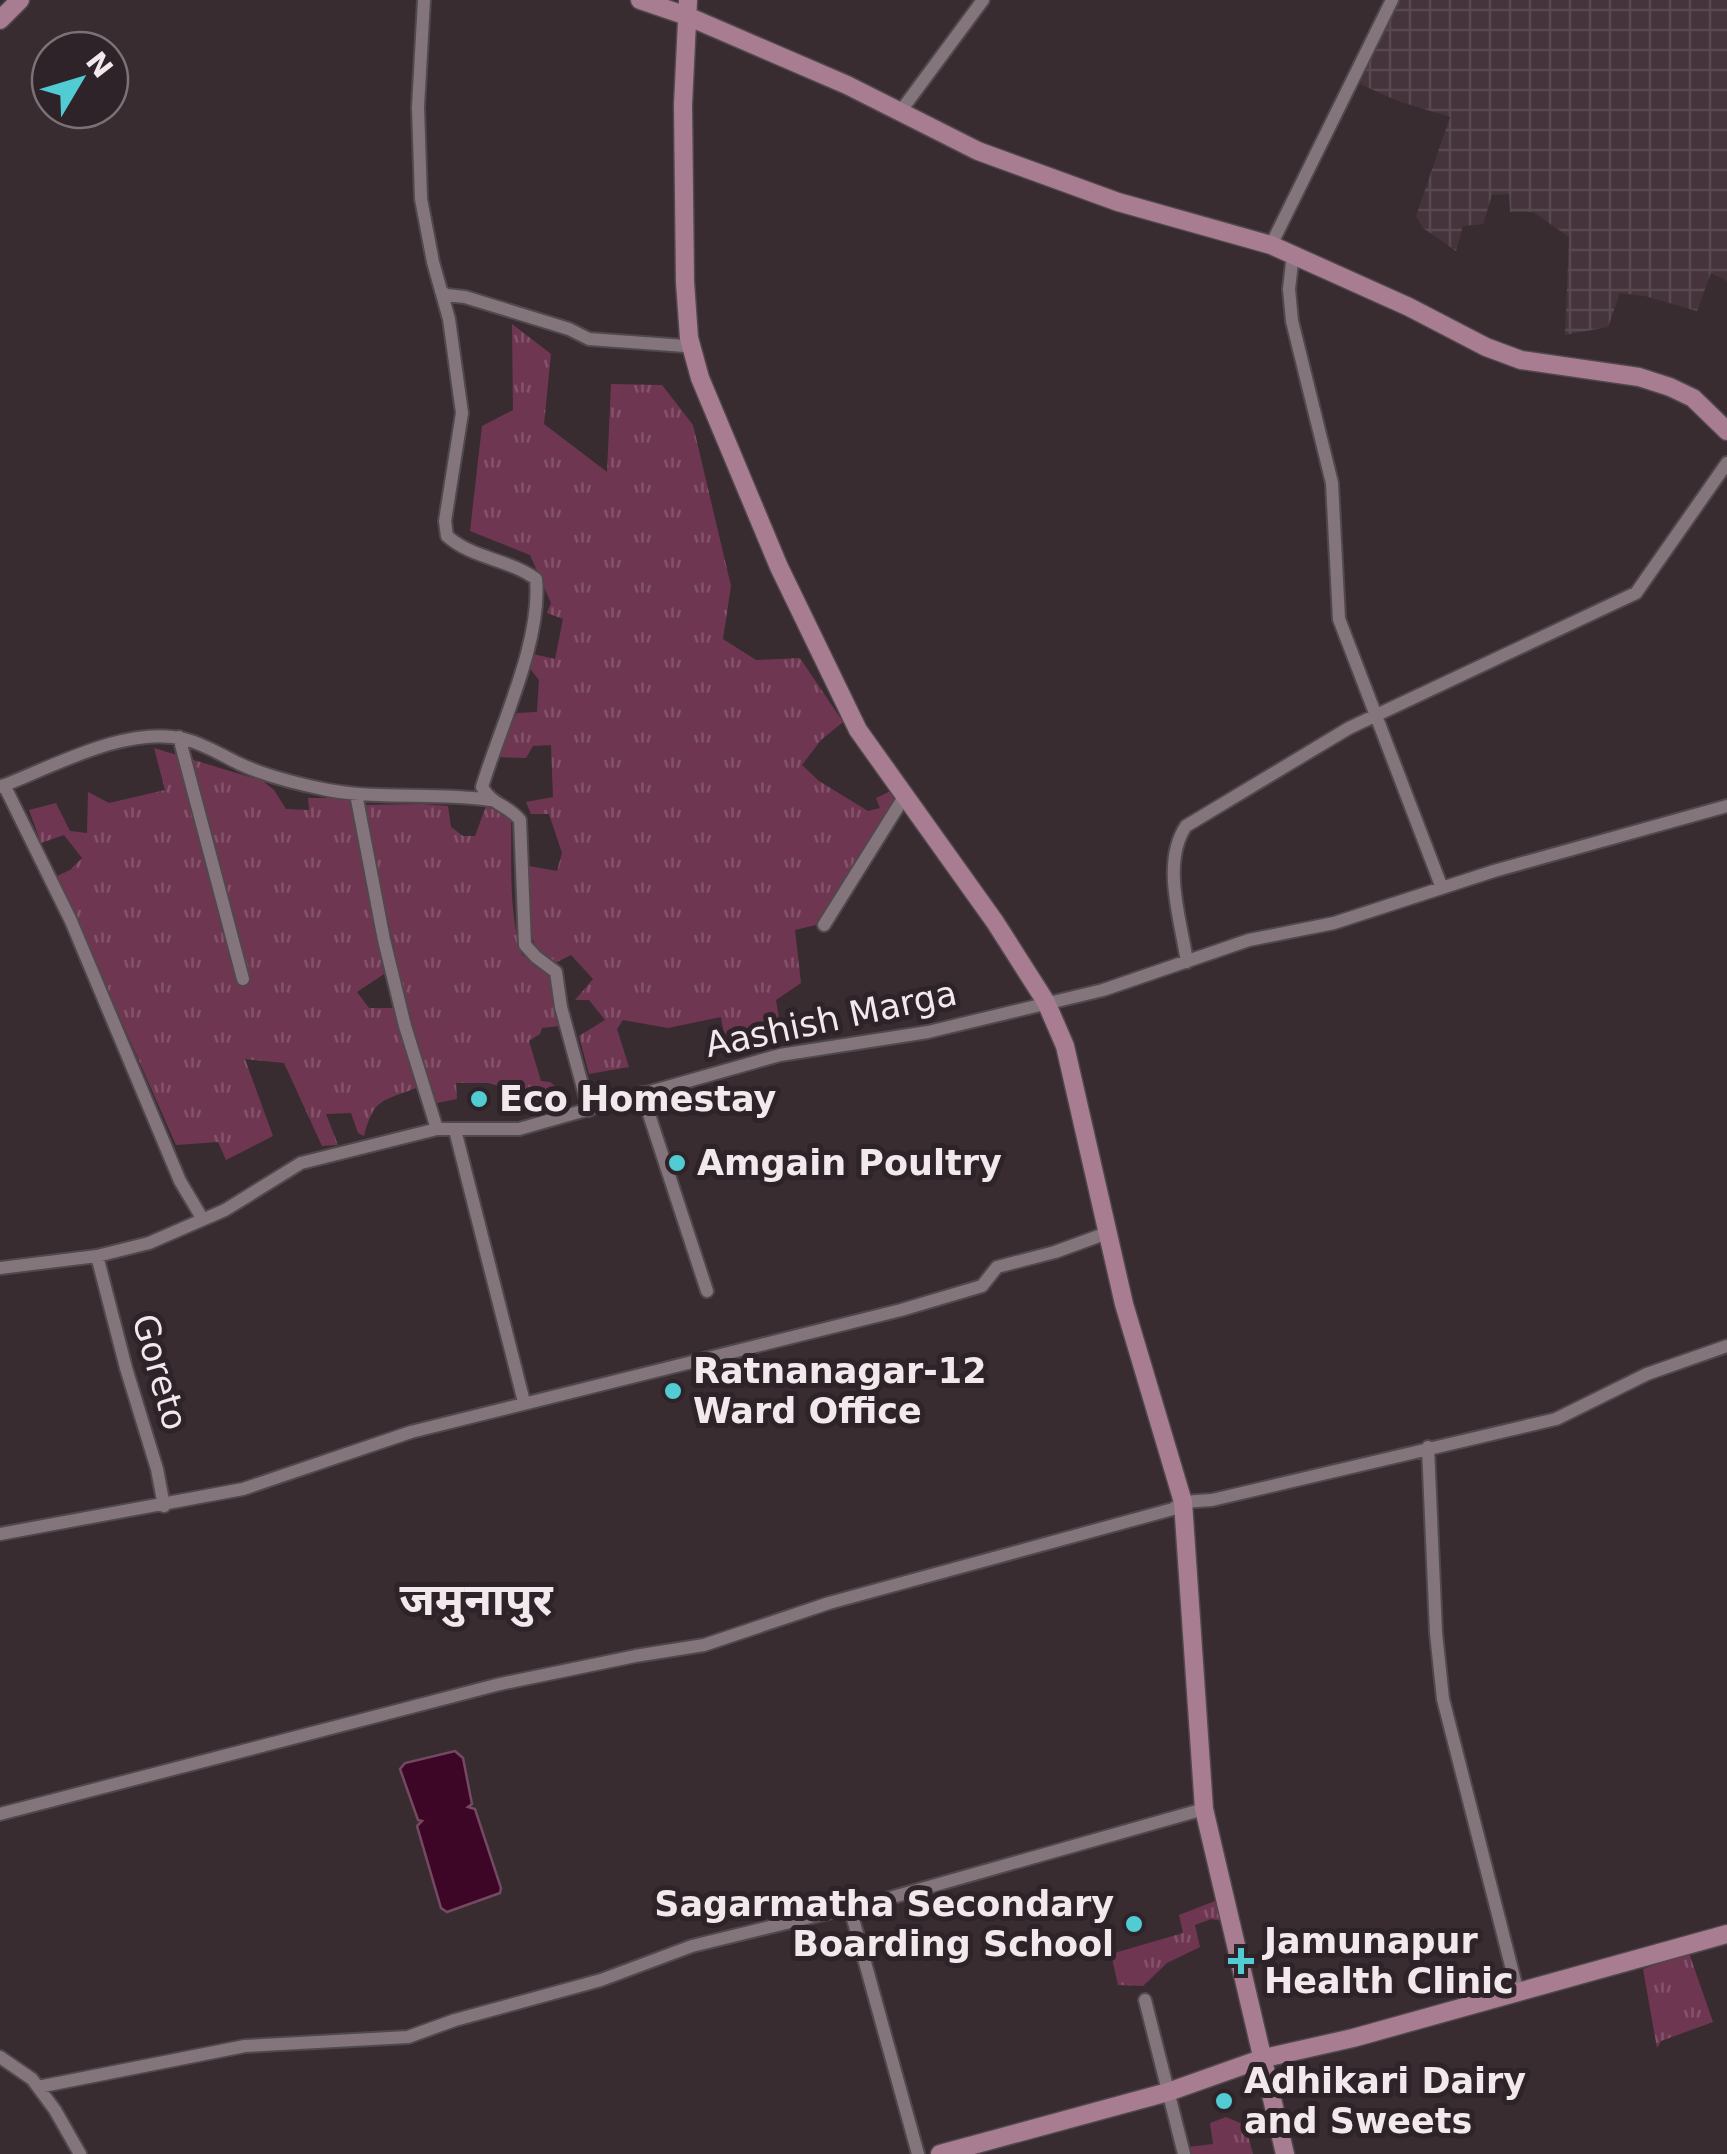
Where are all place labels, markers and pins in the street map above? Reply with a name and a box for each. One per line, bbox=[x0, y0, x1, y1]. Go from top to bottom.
place label: Eco Homestay bbox=[499, 1079, 777, 1119]
marker: Eco Homestay bbox=[468, 1088, 490, 1110]
place label: Amgain Poultry bbox=[697, 1143, 1002, 1183]
marker: Amgain Poultry bbox=[666, 1152, 688, 1174]
place label: Ratnanagar-12 Ward Office bbox=[693, 1351, 987, 1431]
marker: Ratnanagar-12 Ward Office bbox=[662, 1380, 684, 1402]
place label: Sagarmatha Secondary Boarding School bbox=[654, 1884, 1114, 1964]
marker: Sagarmatha Secondary Boarding School bbox=[1123, 1913, 1145, 1935]
place label: Jamunapur Health Clinic bbox=[1262, 1921, 1514, 2001]
marker: Jamunapur Health Clinic bbox=[1228, 1948, 1254, 1974]
place label: Adhikari Dairy and Sweets bbox=[1244, 2061, 1526, 2141]
marker: Adhikari Dairy and Sweets bbox=[1213, 2090, 1235, 2112]

